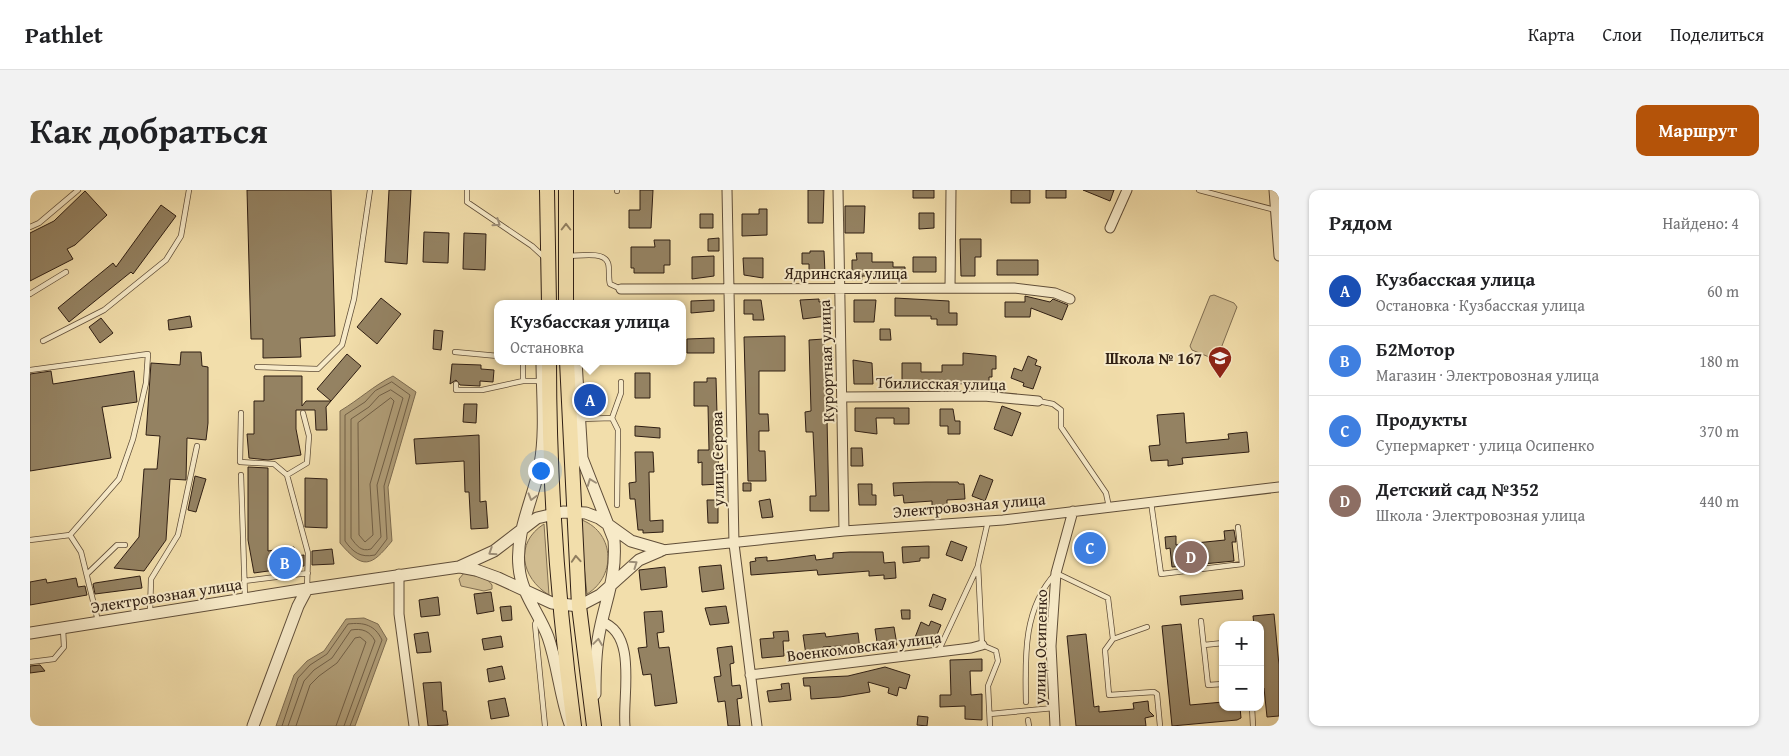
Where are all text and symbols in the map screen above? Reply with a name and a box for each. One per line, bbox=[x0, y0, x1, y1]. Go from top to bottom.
text: Pathlet bbox=[25, 17, 103, 52]
text: Карта bbox=[1528, 21, 1575, 48]
text: Слои bbox=[1603, 21, 1642, 48]
text: Поделиться bbox=[1670, 21, 1764, 48]
text: Как добраться bbox=[30, 105, 268, 156]
button: Маршрут bbox=[1636, 105, 1759, 156]
text: Рядом bbox=[1329, 207, 1392, 238]
text: Найдено: 4 bbox=[1662, 211, 1739, 235]
one-way arrow bbox=[491, 217, 501, 226]
one-way arrow bbox=[561, 223, 571, 230]
street label: Ядринская улица bbox=[783, 261, 908, 285]
text: Кузбасская улица bbox=[1376, 265, 1535, 293]
text: A bbox=[1340, 279, 1350, 303]
text: 60 m bbox=[1707, 279, 1739, 303]
text: Остановка · Кузбасская улица bbox=[1376, 293, 1585, 317]
street label: Курортная улица bbox=[812, 299, 840, 423]
popup bbox=[494, 300, 686, 365]
text: Кузбасская улица bbox=[510, 307, 670, 335]
text: Остановка bbox=[510, 335, 584, 359]
text: Б2Мотор bbox=[1376, 335, 1455, 363]
school or university icon: Школа № 167 bbox=[1207, 345, 1233, 379]
place label: Школа № 167 bbox=[1105, 346, 1202, 370]
text: B bbox=[1340, 349, 1350, 373]
text: 180 m bbox=[1699, 349, 1739, 373]
text: Магазин · Электровозная улица bbox=[1376, 363, 1599, 387]
street label: Тбилисская улица bbox=[876, 370, 1007, 396]
pin: A bbox=[574, 381, 606, 419]
text: Продукты bbox=[1376, 405, 1467, 433]
street label: улица Серова bbox=[704, 411, 730, 508]
text: C bbox=[1340, 419, 1350, 443]
text: 370 m bbox=[1699, 419, 1739, 443]
text: Супермаркет · улица Осипенко bbox=[1376, 433, 1594, 457]
your location bbox=[528, 458, 554, 484]
text: Детский сад №352 bbox=[1376, 475, 1539, 503]
one-way arrow bbox=[587, 478, 597, 487]
street label: Электровозная улица bbox=[892, 486, 1047, 524]
text: D bbox=[1340, 489, 1350, 513]
text: 440 m bbox=[1699, 489, 1739, 513]
one-way arrow bbox=[528, 492, 538, 500]
text: Школа · Электровозная улица bbox=[1376, 503, 1585, 527]
pin: C bbox=[1074, 529, 1106, 567]
pin: D bbox=[1175, 538, 1207, 576]
pin: B bbox=[269, 544, 301, 582]
one-way arrow bbox=[489, 546, 498, 555]
one-way arrow bbox=[570, 554, 581, 562]
one-way arrow bbox=[628, 561, 638, 570]
street label: Электровозная улица bbox=[89, 571, 244, 619]
street label: улица Осипенко bbox=[1027, 589, 1053, 706]
map controls bbox=[1219, 621, 1264, 711]
button: + bbox=[1219, 621, 1264, 666]
street label: Военкомовская улица bbox=[785, 625, 943, 667]
one-way arrow bbox=[593, 638, 603, 647]
button: − bbox=[1219, 666, 1264, 711]

